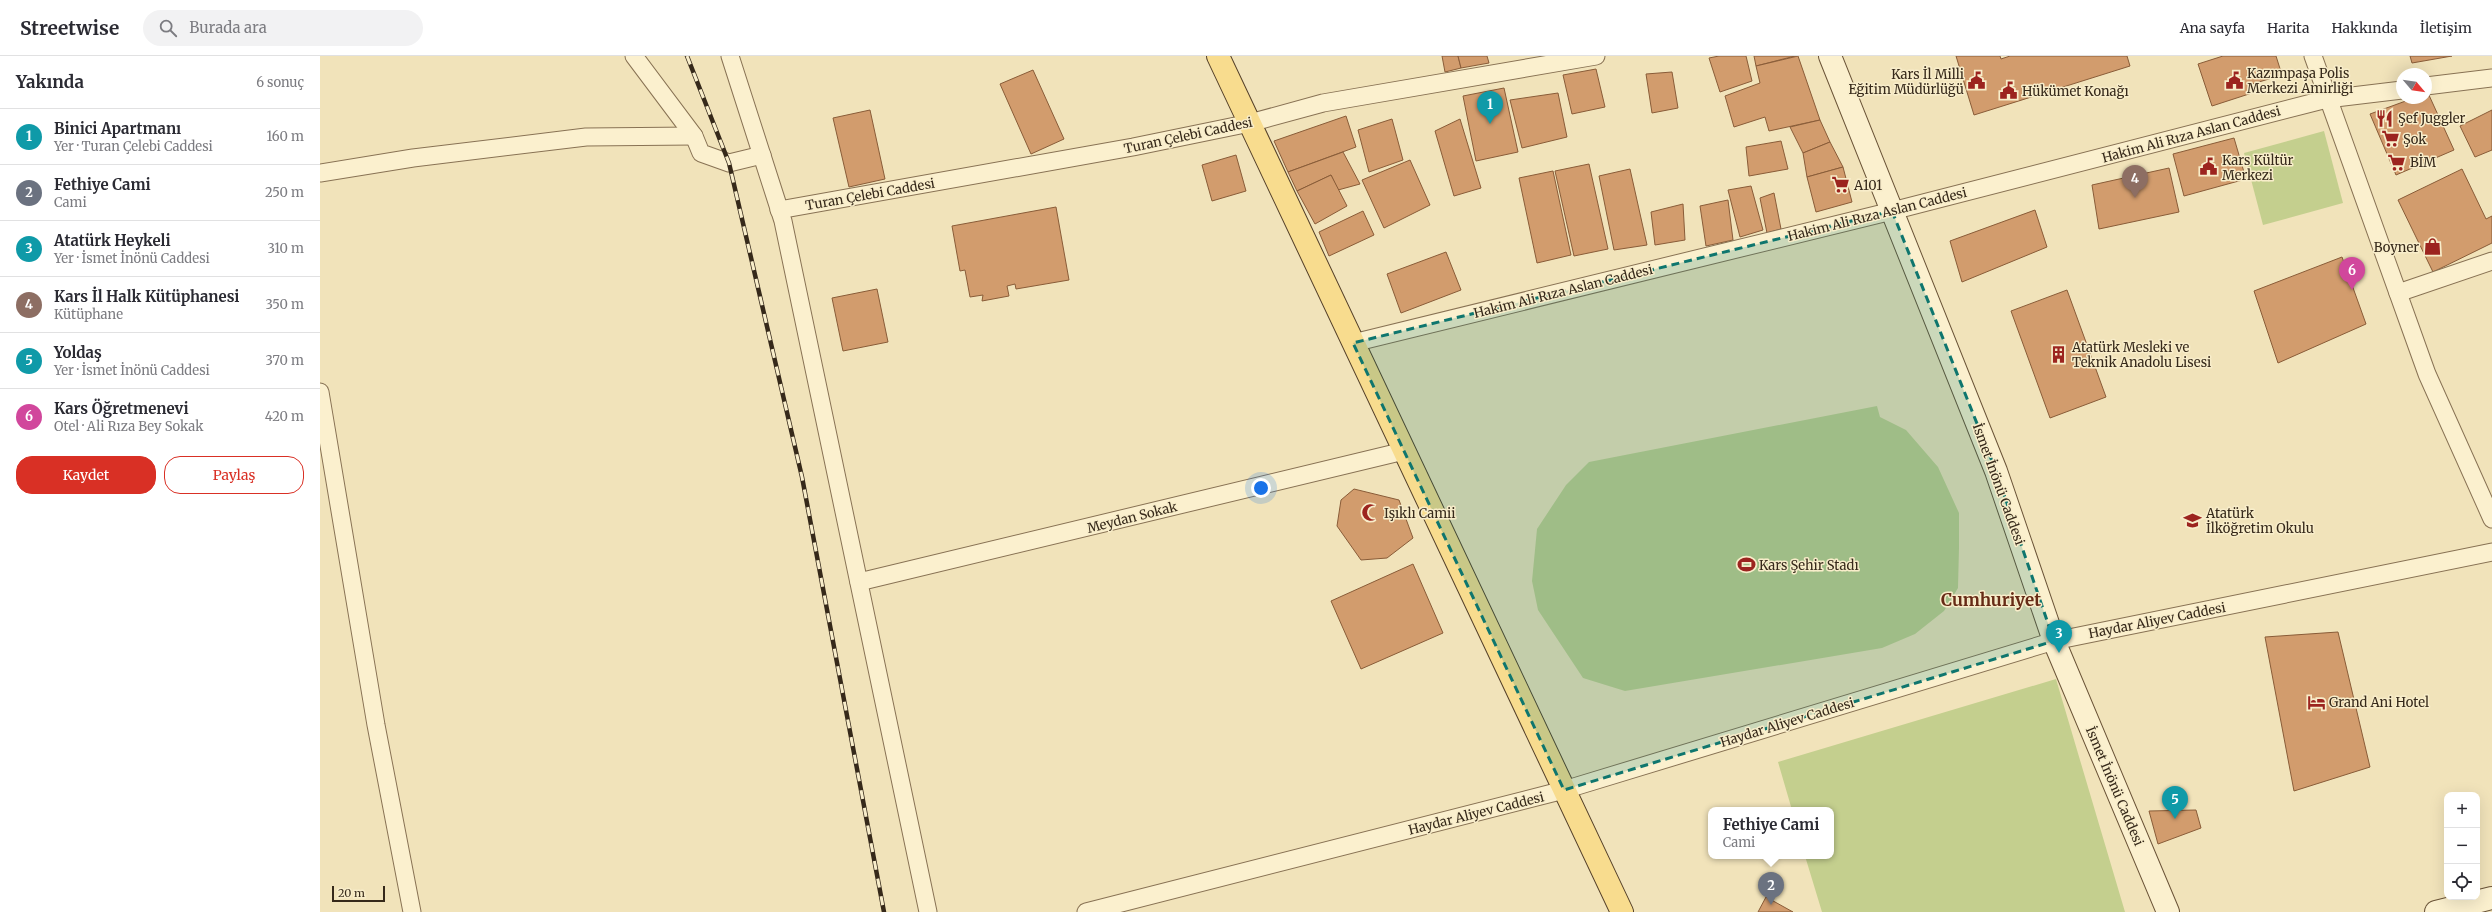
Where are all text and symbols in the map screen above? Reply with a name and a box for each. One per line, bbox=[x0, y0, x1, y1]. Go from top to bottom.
search box bbox=[143, 10, 423, 46]
text: Streetwise bbox=[20, 16, 119, 40]
icon: search bbox=[157, 17, 179, 39]
text: Burada ara bbox=[189, 18, 267, 37]
text: Ana sayfa bbox=[2180, 19, 2245, 37]
text: Harita bbox=[2267, 19, 2309, 37]
text: Hakkında bbox=[2331, 19, 2398, 37]
text: İletişim bbox=[2420, 19, 2472, 37]
place label: Kazımpaşa Polis Merkezi Amirliği bbox=[2247, 65, 2353, 97]
place label: Kars İl Milli Eğitim Müdürlüğü bbox=[1848, 66, 1964, 98]
north arrow bbox=[2396, 68, 2432, 104]
public building icon: Kazımpaşa Polis Merkezi Amirliği bbox=[2224, 70, 2244, 90]
text: Yakında bbox=[16, 71, 84, 93]
public building icon: Kars İl Milli Eğitim Müdürlüğü bbox=[1967, 71, 1987, 91]
text: 6 sonuç bbox=[256, 74, 304, 91]
public building icon: Hükümet Konağı bbox=[1999, 81, 2019, 101]
place label: Hükümet Konağı bbox=[2022, 83, 2129, 100]
pin: 1 bbox=[1477, 91, 1503, 124]
street label: Hakim Ali Rıza Aslan Caddesi bbox=[2100, 102, 2282, 167]
restaurant icon: Şef Juggler bbox=[2375, 108, 2395, 128]
place label: Şef Juggler bbox=[2398, 110, 2466, 127]
street label: Turan Çelebi Caddesi bbox=[1122, 114, 1254, 157]
text: Binici Apartmanı bbox=[54, 119, 181, 138]
text: 1 bbox=[26, 128, 32, 145]
text: 160 m bbox=[266, 128, 304, 145]
supermarket icon: Şok bbox=[2380, 129, 2400, 149]
place label: Şok bbox=[2403, 131, 2427, 148]
text: Yer · Turan Çelebi Caddesi bbox=[54, 138, 213, 155]
place label: Kars Kültür Merkezi bbox=[2222, 152, 2294, 184]
supermarket icon: BİM bbox=[2387, 152, 2407, 172]
place label: BİM bbox=[2410, 154, 2436, 171]
public building icon: Kars Kültür Merkezi bbox=[2199, 157, 2219, 177]
pin: 4 bbox=[2122, 165, 2148, 198]
text: Fethiye Cami bbox=[54, 175, 151, 194]
street label: Turan Çelebi Caddesi bbox=[804, 175, 936, 214]
supermarket icon: A101 bbox=[1831, 175, 1851, 195]
place label: A101 bbox=[1853, 177, 1882, 194]
text: 2 bbox=[25, 184, 33, 201]
text: 250 m bbox=[265, 184, 304, 201]
street label: Hakim Ali Rıza Aslan Caddesi bbox=[1786, 184, 1968, 245]
text: Cami bbox=[54, 194, 87, 211]
text: Atatürk Heykeli bbox=[54, 231, 171, 250]
shop icon: Boyner bbox=[2422, 237, 2442, 257]
place label: Boyner bbox=[2374, 239, 2419, 256]
text: 3 bbox=[25, 240, 33, 257]
text: 310 m bbox=[267, 240, 304, 257]
text: Yer · İsmet İnönü Caddesi bbox=[54, 250, 210, 267]
pin: 6 bbox=[2339, 257, 2365, 290]
street label: Hakim Ali Rıza Aslan Caddesi bbox=[1472, 261, 1654, 322]
text: Kars İl Halk Kütüphanesi bbox=[54, 287, 239, 306]
text: 4 bbox=[25, 296, 33, 313]
text: 350 m bbox=[266, 296, 304, 313]
text: Kütüphane bbox=[54, 306, 123, 323]
place label: Atatürk Mesleki ve Teknik Anadolu Lisesi bbox=[2071, 339, 2211, 371]
text: Yoldaş bbox=[54, 343, 102, 362]
building icon: Atatürk Mesleki ve Teknik Anadolu Lisesi bbox=[2049, 344, 2069, 364]
text: 5 bbox=[25, 352, 33, 369]
text: 370 m bbox=[266, 352, 304, 369]
text: Yer · İsmet İnönü Caddesi bbox=[54, 362, 210, 379]
text: Kars Öğretmenevi bbox=[54, 399, 189, 418]
text: 6 bbox=[25, 408, 33, 425]
text: 420 m bbox=[265, 408, 304, 425]
text: Otel · Ali Rıza Bey Sokak bbox=[54, 418, 203, 435]
street label: İsmet İnönü Caddesi bbox=[1969, 421, 2028, 547]
button: Kaydet bbox=[16, 456, 156, 494]
button: Paylaş bbox=[164, 456, 304, 494]
your location bbox=[1251, 478, 1271, 498]
street label: Meydan Sokak bbox=[1085, 498, 1180, 537]
mosque icon: Işıklı Camii bbox=[1361, 503, 1381, 523]
place label: Işıklı Camii bbox=[1384, 505, 1456, 522]
place label: Atatürk İlköğretim Okulu bbox=[2205, 505, 2314, 537]
school or university icon: Atatürk İlköğretim Okulu bbox=[2183, 510, 2203, 530]
sports icon: Kars Şehir Stadı bbox=[1736, 555, 1756, 575]
place label: Kars Şehir Stadı bbox=[1759, 557, 1859, 574]
district label: Cumhuriyet bbox=[1941, 589, 2041, 611]
street label: Haydar Aliyev Caddesi bbox=[2087, 599, 2227, 642]
pin: 3 bbox=[2046, 620, 2072, 653]
hotel icon: Grand Ani Hotel bbox=[2306, 692, 2326, 712]
street label: Haydar Aliyev Caddesi bbox=[1718, 694, 1856, 751]
place label: Grand Ani Hotel bbox=[2329, 694, 2429, 711]
street label: İsmet İnönü Caddesi bbox=[2082, 724, 2147, 848]
pin: 5 bbox=[2162, 786, 2188, 819]
street label: Haydar Aliyev Caddesi bbox=[1407, 788, 1546, 839]
map controls bbox=[2444, 792, 2480, 900]
button: + bbox=[2444, 792, 2480, 828]
popup bbox=[1708, 807, 1834, 859]
text: Fethiye Cami bbox=[1723, 815, 1819, 834]
button: − bbox=[2444, 828, 2480, 864]
text: Cami bbox=[1723, 834, 1755, 851]
button: locate bbox=[2444, 864, 2480, 900]
pin: 2 bbox=[1758, 872, 1784, 905]
scale bar bbox=[332, 884, 385, 903]
text: 20 m bbox=[338, 886, 365, 900]

